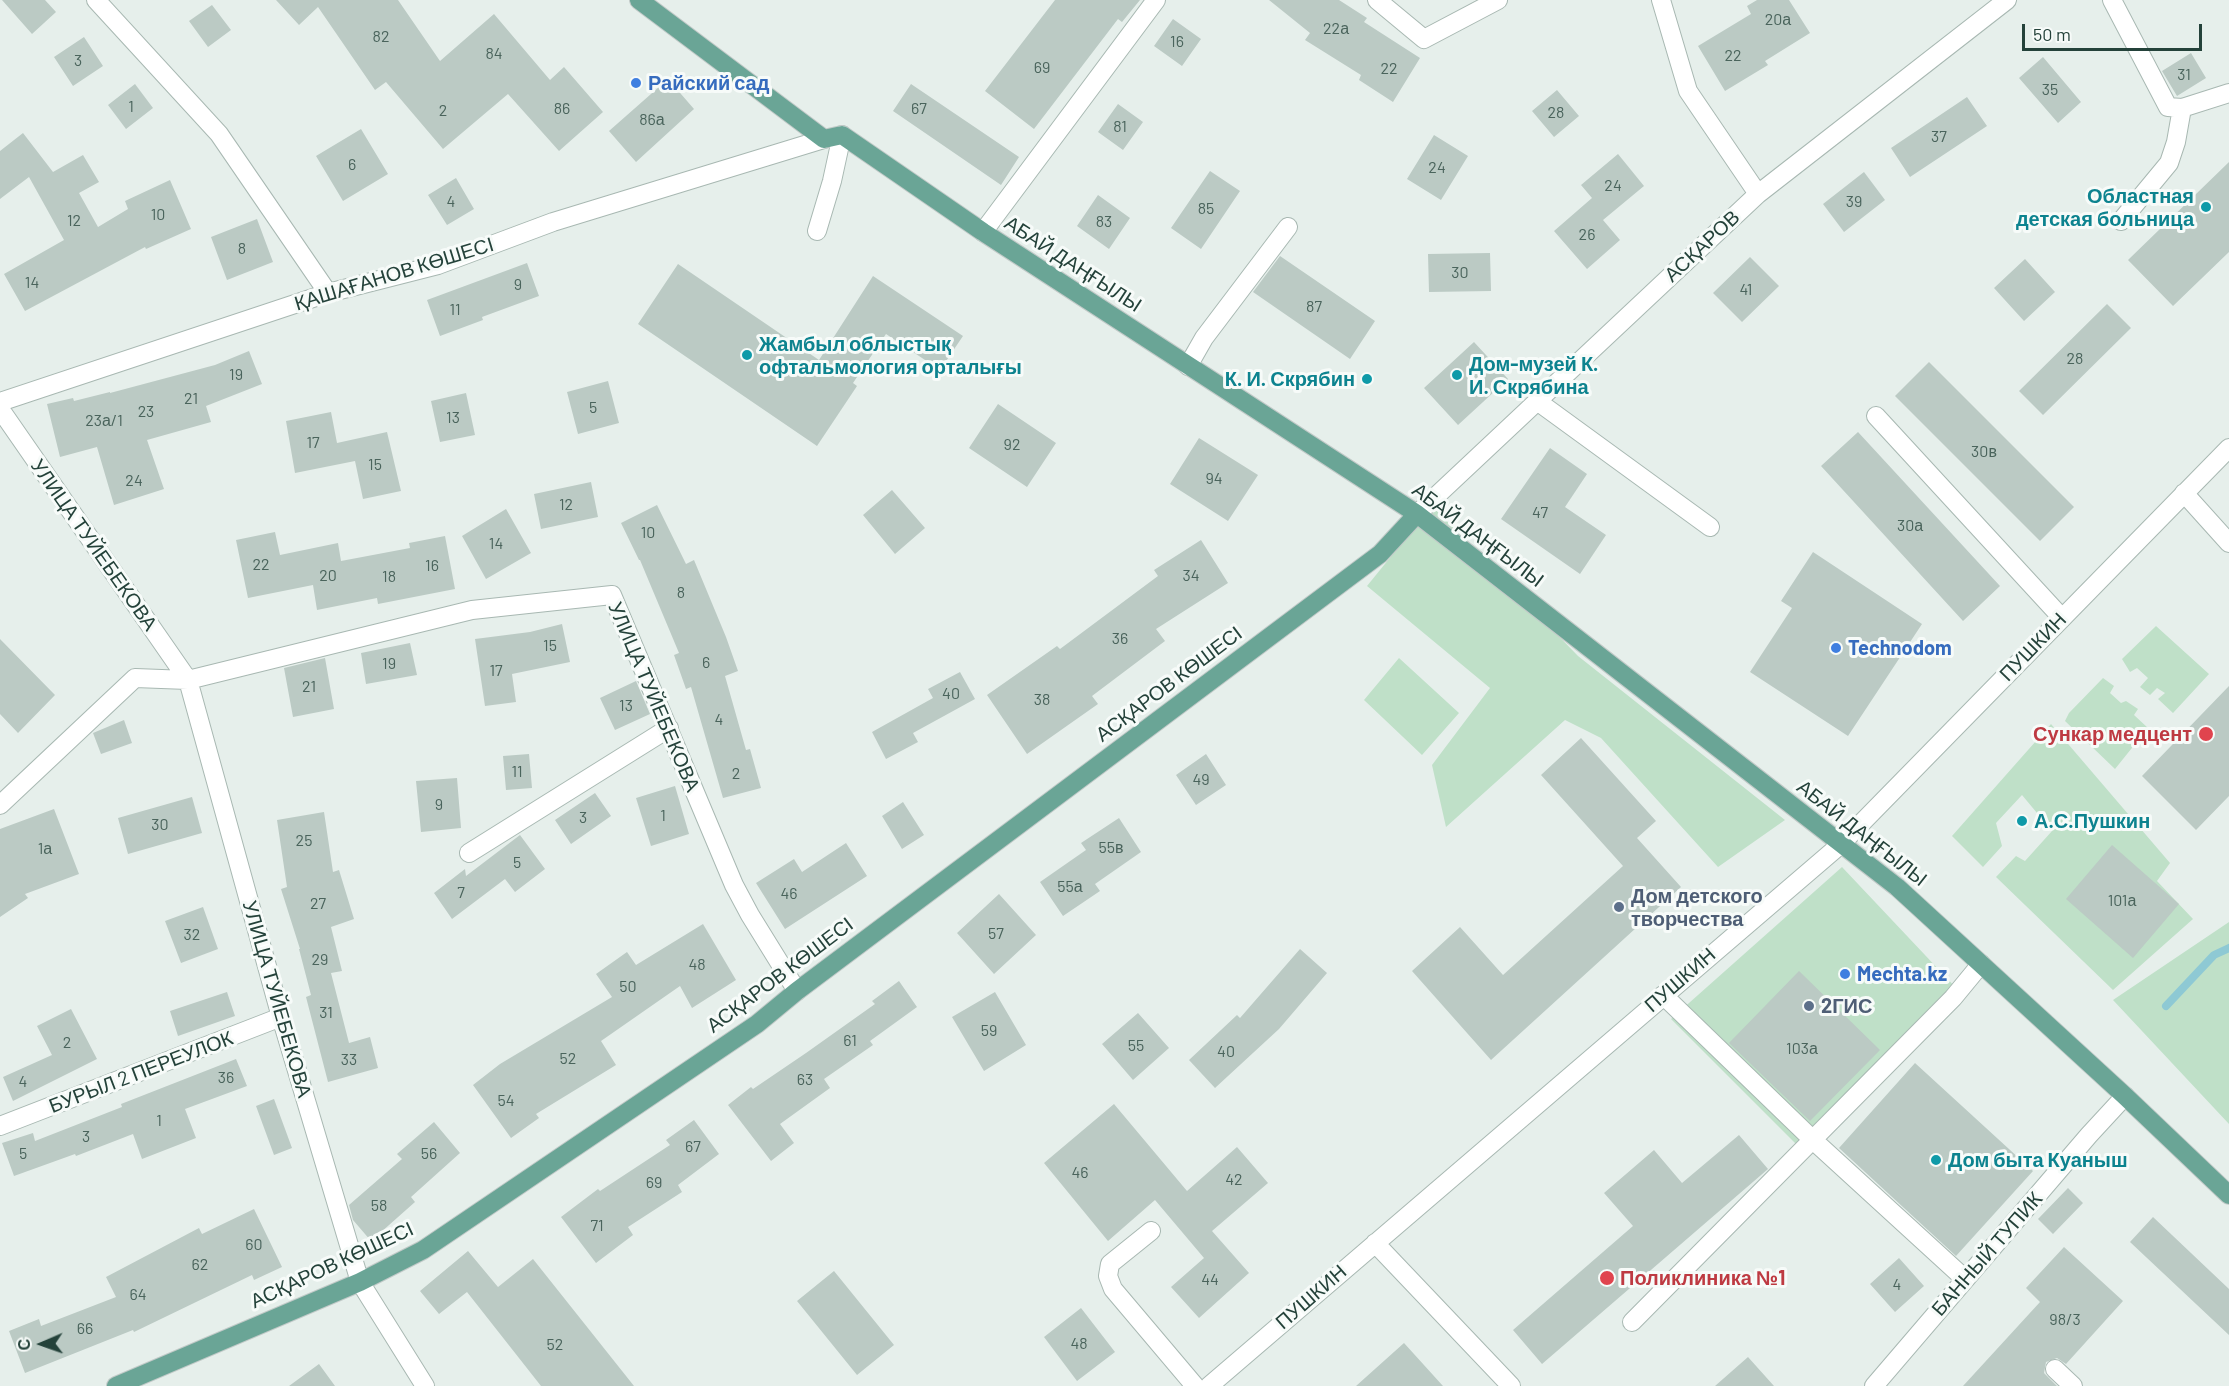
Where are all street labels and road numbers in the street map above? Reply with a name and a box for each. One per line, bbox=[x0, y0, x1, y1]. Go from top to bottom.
street label: АСҚАРОВ bbox=[1659, 205, 1745, 287]
street label: АБАЙ ДАҢҒЫЛЫ bbox=[1000, 211, 1146, 317]
street label: ҚАШАҒАНОВ КӨШЕСІ bbox=[291, 232, 497, 316]
street label: УЛИЦА ТУЙЕБЕКОВА bbox=[26, 455, 162, 635]
street label: АБАЙ ДАҢҒЫЛЫ bbox=[1408, 478, 1548, 592]
street label: УЛИЦА ТУЙЕБЕКОВА bbox=[603, 599, 705, 795]
street label: ПУШКИН bbox=[1995, 608, 2071, 686]
street label: АСҚАРОВ КӨШЕСІ bbox=[1091, 621, 1247, 747]
street label: АБАЙ ДАҢҒЫЛЫ bbox=[1792, 775, 1932, 891]
street label: УЛИЦА ТУЙЕБЕКОВА bbox=[237, 898, 317, 1100]
street label: АСҚАРОВ КӨШЕСІ bbox=[702, 912, 858, 1038]
street label: ПУШКИН bbox=[1640, 943, 1720, 1017]
street label: БУРЫЛ 2 ПЕРЕУЛОК bbox=[46, 1026, 236, 1118]
street label: БАННЫЙ ТУПИК bbox=[1927, 1187, 2047, 1321]
street label: АСҚАРОВ КӨШЕСІ bbox=[247, 1217, 417, 1313]
street label: ПУШКИН bbox=[1271, 1260, 1351, 1334]

